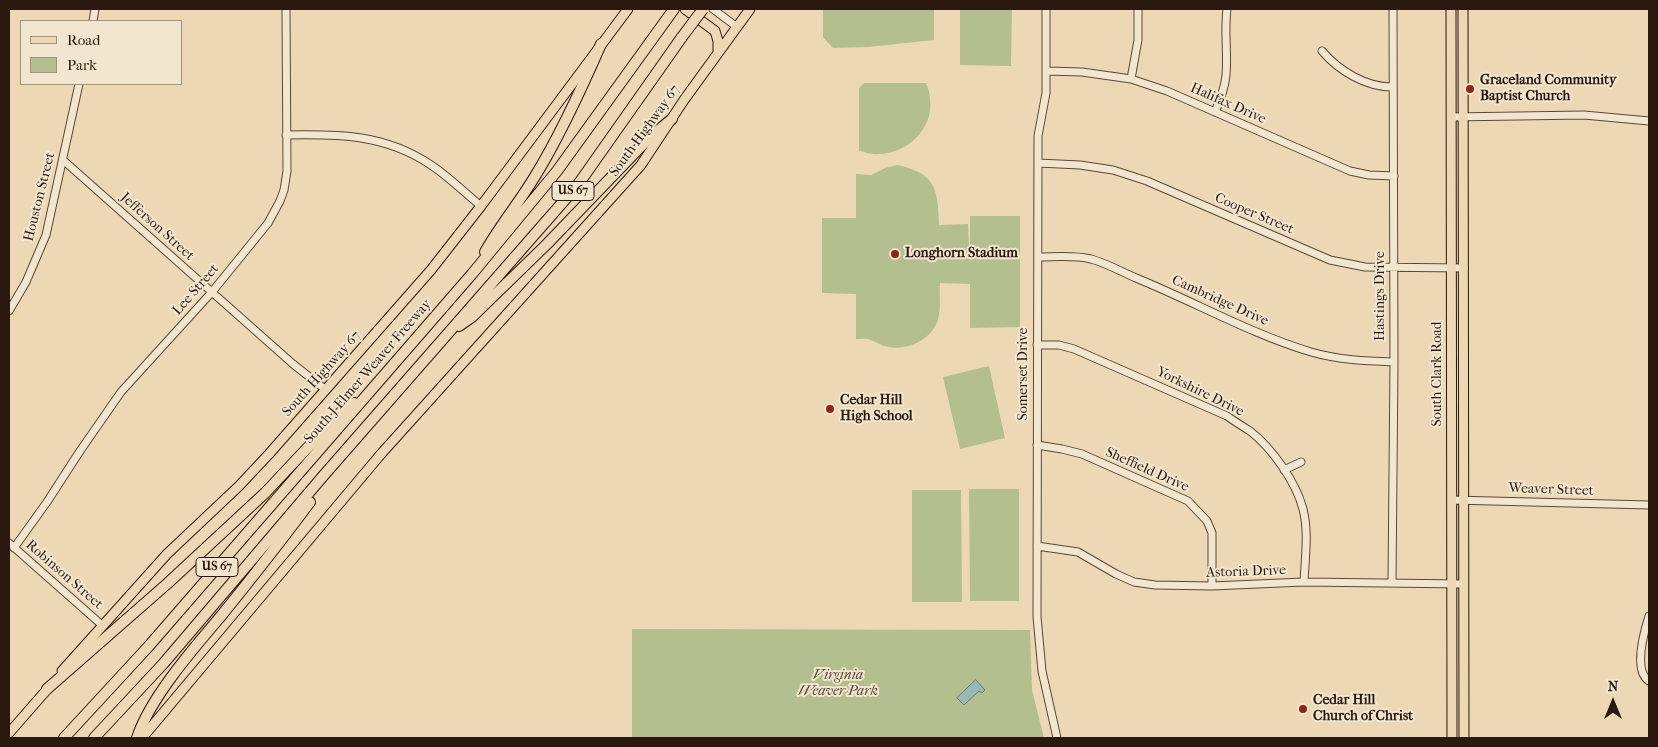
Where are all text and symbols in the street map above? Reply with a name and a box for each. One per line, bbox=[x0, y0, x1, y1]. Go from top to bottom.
legend bbox=[20, 20, 182, 85]
text: Road bbox=[67, 31, 100, 49]
text: Park bbox=[67, 56, 97, 74]
place label: Graceland Community Baptist Church bbox=[1480, 73, 1617, 105]
street label: Halifax Drive bbox=[1188, 80, 1268, 128]
street label: South Highway 67 bbox=[606, 82, 684, 180]
marker: Graceland Community Baptist Church bbox=[1464, 83, 1476, 95]
street label: Houston Street bbox=[21, 151, 59, 243]
road number: US 67 bbox=[552, 182, 594, 200]
street label: Jefferson Street bbox=[117, 190, 197, 264]
street label: Cooper Street bbox=[1212, 190, 1296, 238]
place label: Longhorn Stadium bbox=[905, 246, 1018, 262]
marker: Longhorn Stadium bbox=[889, 248, 901, 260]
street label: Hastings Drive bbox=[1373, 251, 1389, 341]
street label: Lee Street bbox=[169, 261, 223, 319]
street label: Cambridge Drive bbox=[1169, 272, 1271, 330]
street label: South J Elmer Weaver Freeway bbox=[301, 296, 435, 448]
street label: South Clark Road bbox=[1430, 322, 1446, 426]
street label: Somerset Drive bbox=[1016, 327, 1032, 421]
street label: South Highway 67 bbox=[279, 328, 365, 420]
street label: Yorkshire Drive bbox=[1153, 364, 1247, 420]
place label: Cedar Hill High School bbox=[840, 393, 913, 426]
marker: Cedar Hill High School bbox=[824, 403, 836, 415]
street label: Sheffield Drive bbox=[1103, 444, 1191, 496]
street label: Weaver Street bbox=[1508, 480, 1594, 500]
street label: Robinson Street bbox=[22, 537, 106, 613]
road number: US 67 bbox=[196, 558, 238, 576]
street label: Astoria Drive bbox=[1206, 562, 1286, 582]
park label: Virginia Weaver Park bbox=[798, 668, 878, 700]
north arrow bbox=[1588, 677, 1638, 727]
text: N bbox=[1608, 678, 1618, 695]
place label: Cedar Hill Church of Christ bbox=[1313, 693, 1413, 726]
marker: Cedar Hill Church of Christ bbox=[1297, 703, 1309, 715]

